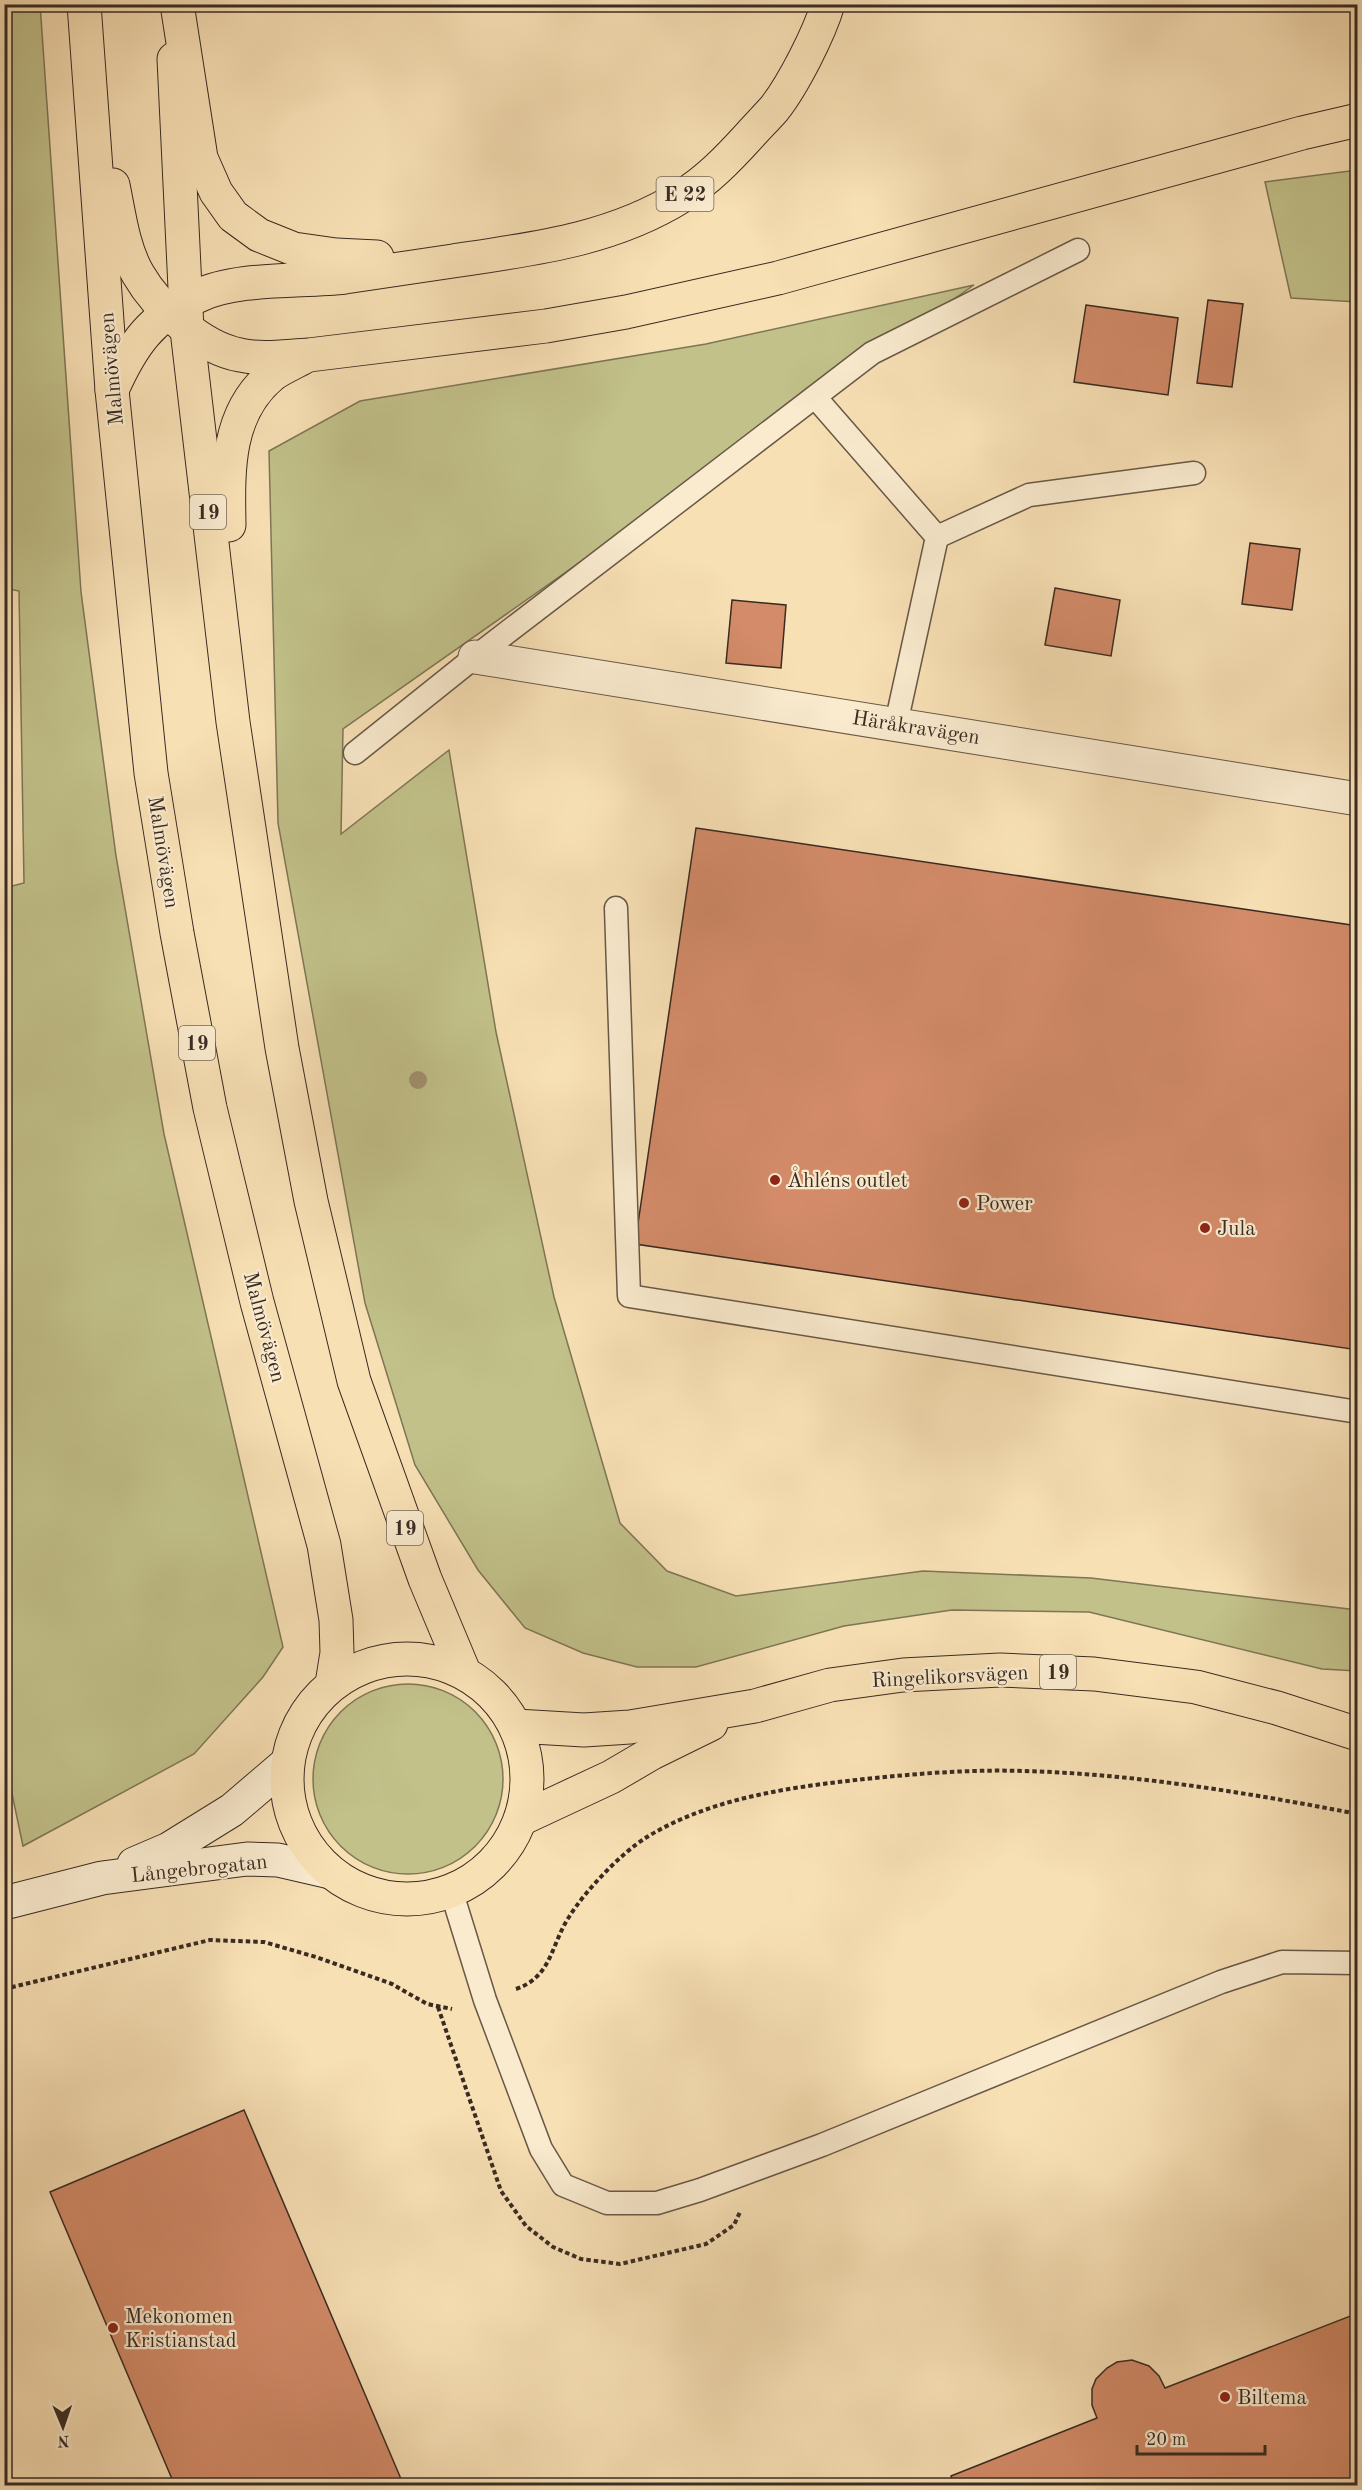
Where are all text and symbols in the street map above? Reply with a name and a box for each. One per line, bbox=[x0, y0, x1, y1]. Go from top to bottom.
road number: E 22 bbox=[656, 177, 714, 211]
street label: Malmövägen bbox=[97, 311, 128, 426]
road number: 19 bbox=[190, 495, 226, 529]
street label: Häråkravägen bbox=[850, 708, 981, 749]
street label: Malmövägen bbox=[143, 794, 182, 910]
road number: 19 bbox=[179, 1026, 215, 1060]
place label: Åhléns outlet bbox=[787, 1166, 908, 1192]
marker: Åhléns outlet bbox=[768, 1173, 782, 1187]
place label: Power bbox=[976, 1194, 1033, 1215]
marker: Power bbox=[957, 1196, 971, 1210]
place label: Jula bbox=[1217, 1219, 1256, 1240]
marker: Jula bbox=[1198, 1221, 1212, 1235]
street label: Malmövägen bbox=[239, 1270, 288, 1385]
road number: 19 bbox=[387, 1511, 423, 1545]
road number: 19 bbox=[1040, 1655, 1076, 1689]
street label: Ringelikorsvägen bbox=[871, 1663, 1029, 1692]
street label: Långebrogatan bbox=[130, 1852, 269, 1887]
place label: Mekonomen Kristianstad bbox=[125, 2307, 237, 2352]
marker: Mekonomen Kristianstad bbox=[106, 2321, 120, 2335]
place label: Biltema bbox=[1237, 2388, 1307, 2409]
marker: Biltema bbox=[1218, 2390, 1232, 2404]
north arrow bbox=[33, 2397, 93, 2457]
scale bar bbox=[1137, 2418, 1264, 2456]
text: 20 m bbox=[1146, 2431, 1186, 2449]
text: N bbox=[56, 2432, 70, 2448]

